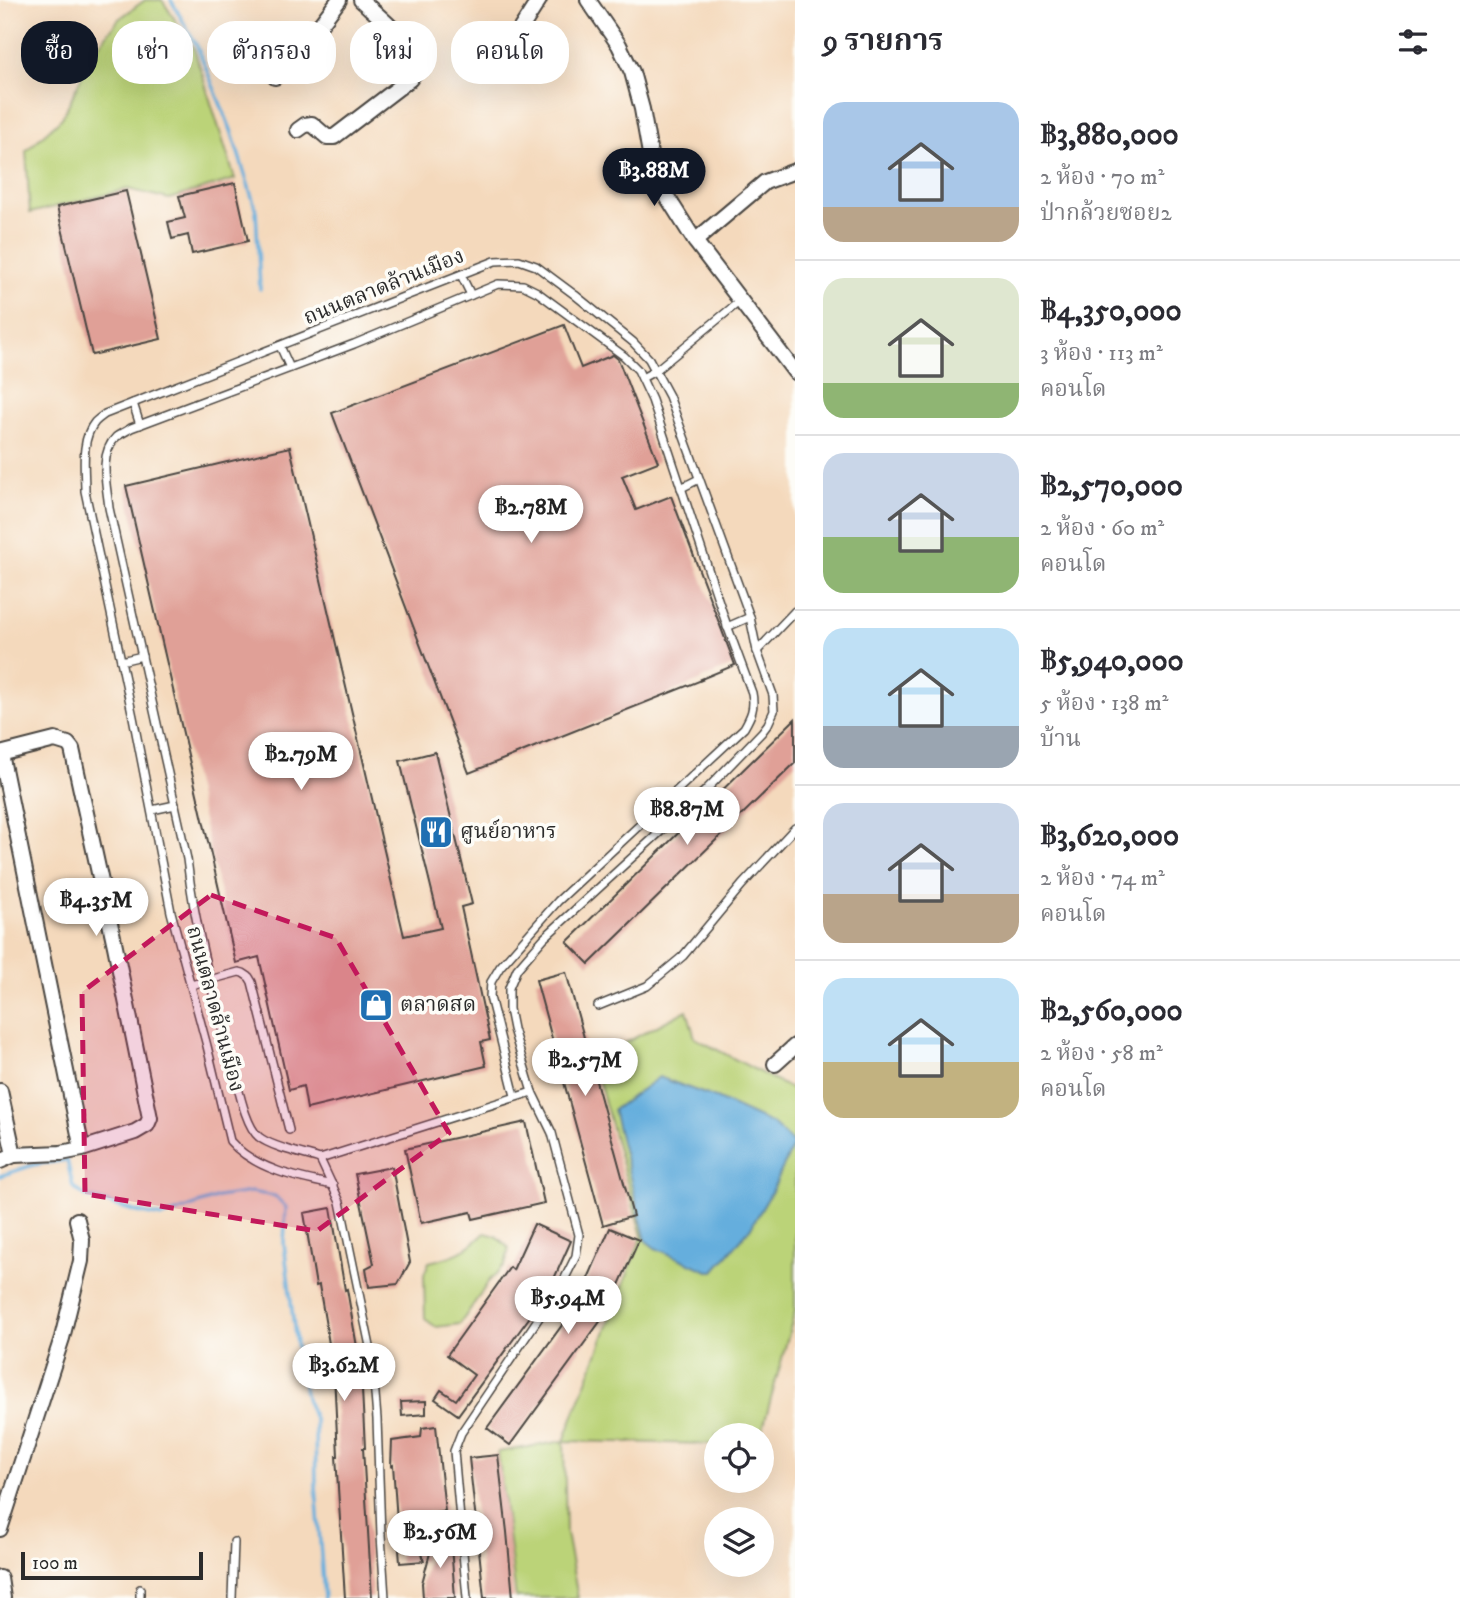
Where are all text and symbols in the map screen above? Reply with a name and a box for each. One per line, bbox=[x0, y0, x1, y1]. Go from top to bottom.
chip: ซื้อ bbox=[21, 21, 98, 84]
chip: เช่า bbox=[112, 21, 193, 84]
chip: ตัวกรอง bbox=[207, 21, 336, 84]
chip: ใหม่ bbox=[350, 21, 437, 84]
chip: คอนโด bbox=[451, 21, 569, 84]
text: 9 รายการ bbox=[823, 23, 943, 60]
icon: filters bbox=[1394, 23, 1432, 61]
text: ฿3,880,000 bbox=[1040, 117, 1179, 154]
icon: home bbox=[879, 130, 963, 214]
pin: ฿3.88M bbox=[597, 148, 711, 208]
text: ฿3.88M bbox=[619, 156, 689, 185]
text: 2 ห้อง · 70 m² bbox=[1040, 163, 1164, 192]
text: ป่ากล้วยซอย2 bbox=[1040, 199, 1172, 228]
street label: ถนนตลาดล้านเมือง bbox=[300, 243, 468, 331]
text: ฿4,350,000 bbox=[1040, 293, 1182, 330]
icon: home bbox=[879, 306, 963, 390]
text: 3 ห้อง · 113 m² bbox=[1040, 339, 1163, 368]
text: คอนโด bbox=[1040, 375, 1107, 404]
text: ฿2,570,000 bbox=[1040, 468, 1183, 505]
icon: home bbox=[879, 481, 963, 565]
pin: ฿2.78M bbox=[474, 486, 588, 545]
text: ฿2.78M bbox=[494, 493, 568, 522]
text: 2 ห้อง · 60 m² bbox=[1040, 514, 1164, 543]
text: คอนโด bbox=[1040, 550, 1107, 579]
text: ฿5,940,000 bbox=[1040, 643, 1184, 680]
icon: home bbox=[879, 656, 963, 740]
text: 5 ห้อง · 138 m² bbox=[1040, 689, 1169, 718]
text: บ้าน bbox=[1040, 725, 1081, 754]
pin: ฿2.79M bbox=[244, 732, 358, 792]
text: ฿2.79M bbox=[264, 740, 338, 769]
pin: ฿8.87M bbox=[630, 788, 744, 847]
text: ฿8.87M bbox=[650, 795, 724, 824]
restaurant icon: ศูนย์อาหาร bbox=[417, 813, 455, 851]
place label: ศูนย์อาหาร bbox=[460, 818, 557, 845]
text: ฿3,620,000 bbox=[1040, 818, 1179, 855]
icon: home bbox=[879, 831, 963, 915]
text: 2 ห้อง · 74 m² bbox=[1040, 864, 1165, 893]
pin: ฿4.35M bbox=[39, 878, 153, 938]
text: ฿4.35M bbox=[59, 886, 133, 915]
text: คอนโด bbox=[1040, 900, 1107, 929]
street label: ถนนตลาดล้านเมือง bbox=[180, 923, 250, 1095]
shop icon: ตลาดสด bbox=[357, 986, 395, 1024]
place label: ตลาดสด bbox=[400, 992, 476, 1018]
text: ฿2,560,000 bbox=[1040, 993, 1183, 1030]
icon: home bbox=[879, 1006, 963, 1090]
pin: ฿2.57M bbox=[528, 1038, 642, 1098]
text: 2 ห้อง · 58 m² bbox=[1040, 1039, 1163, 1068]
text: ฿2.57M bbox=[548, 1046, 622, 1075]
text: คอนโด bbox=[1040, 1075, 1107, 1104]
pin: ฿5.94M bbox=[511, 1276, 625, 1336]
text: ฿5.94M bbox=[531, 1284, 605, 1313]
pin: ฿3.62M bbox=[287, 1344, 401, 1403]
text: ฿3.62M bbox=[308, 1351, 380, 1380]
map controls bbox=[704, 1423, 774, 1577]
button: locate bbox=[704, 1423, 774, 1493]
button: layers bbox=[704, 1507, 774, 1577]
pin: ฿2.56M bbox=[383, 1510, 497, 1570]
text: ฿2.56M bbox=[403, 1518, 477, 1547]
scale bar bbox=[21, 1549, 203, 1581]
text: 100 m bbox=[32, 1552, 78, 1575]

